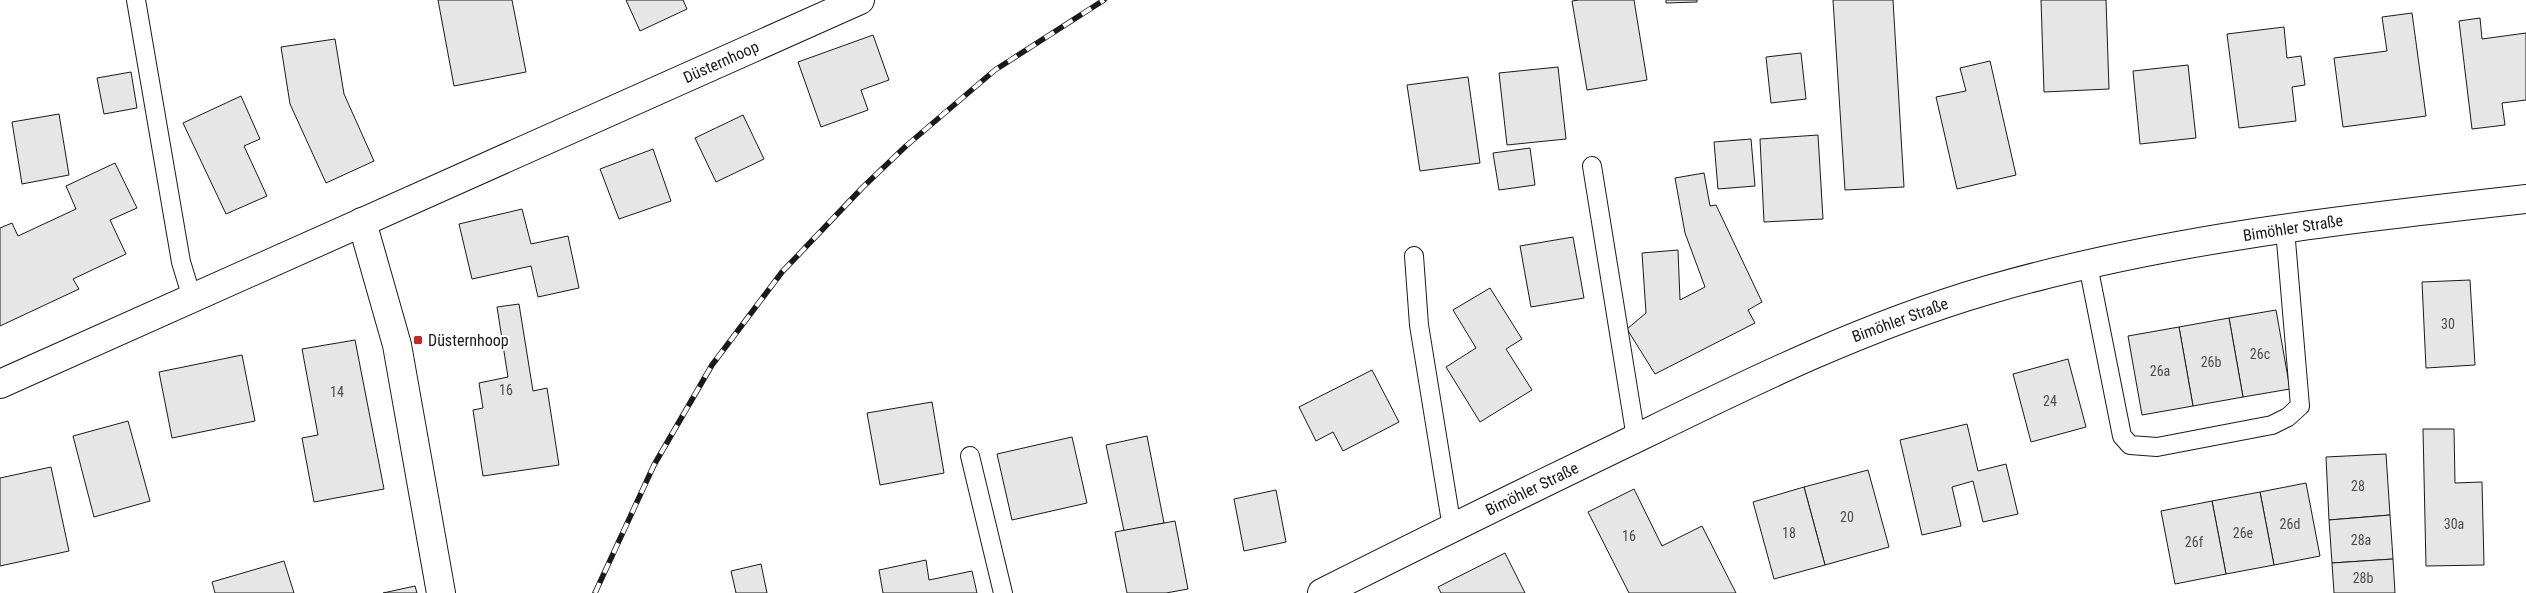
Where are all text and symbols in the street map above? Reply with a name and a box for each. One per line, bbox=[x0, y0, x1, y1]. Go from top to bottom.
street label: Düsternhoop bbox=[680, 37, 762, 87]
street label: Bimöhler Straße bbox=[2242, 211, 2344, 245]
street label: Bimöhler Straße bbox=[1849, 294, 1951, 346]
house number: 30 bbox=[2441, 316, 2455, 332]
place label: Düsternhoop bbox=[428, 331, 509, 350]
marker: Düsternhoop bbox=[412, 334, 424, 346]
house number: 26c bbox=[2250, 346, 2270, 362]
house number: 26b bbox=[2201, 354, 2221, 370]
house number: 26a bbox=[2150, 363, 2170, 379]
house number: 16 bbox=[499, 382, 513, 398]
house number: 14 bbox=[330, 384, 344, 400]
house number: 24 bbox=[2043, 393, 2057, 409]
street label: Bimöhler Straße bbox=[1482, 458, 1582, 520]
house number: 28 bbox=[2351, 478, 2365, 494]
house number: 20 bbox=[1840, 509, 1854, 525]
house number: 26d bbox=[2280, 516, 2300, 532]
house number: 30a bbox=[2444, 516, 2464, 532]
house number: 18 bbox=[1782, 525, 1796, 541]
house number: 26e bbox=[2233, 525, 2254, 541]
house number: 16 bbox=[1622, 528, 1636, 544]
house number: 28a bbox=[2351, 532, 2371, 548]
house number: 26f bbox=[2185, 534, 2204, 550]
house number: 28b bbox=[2353, 570, 2373, 586]

